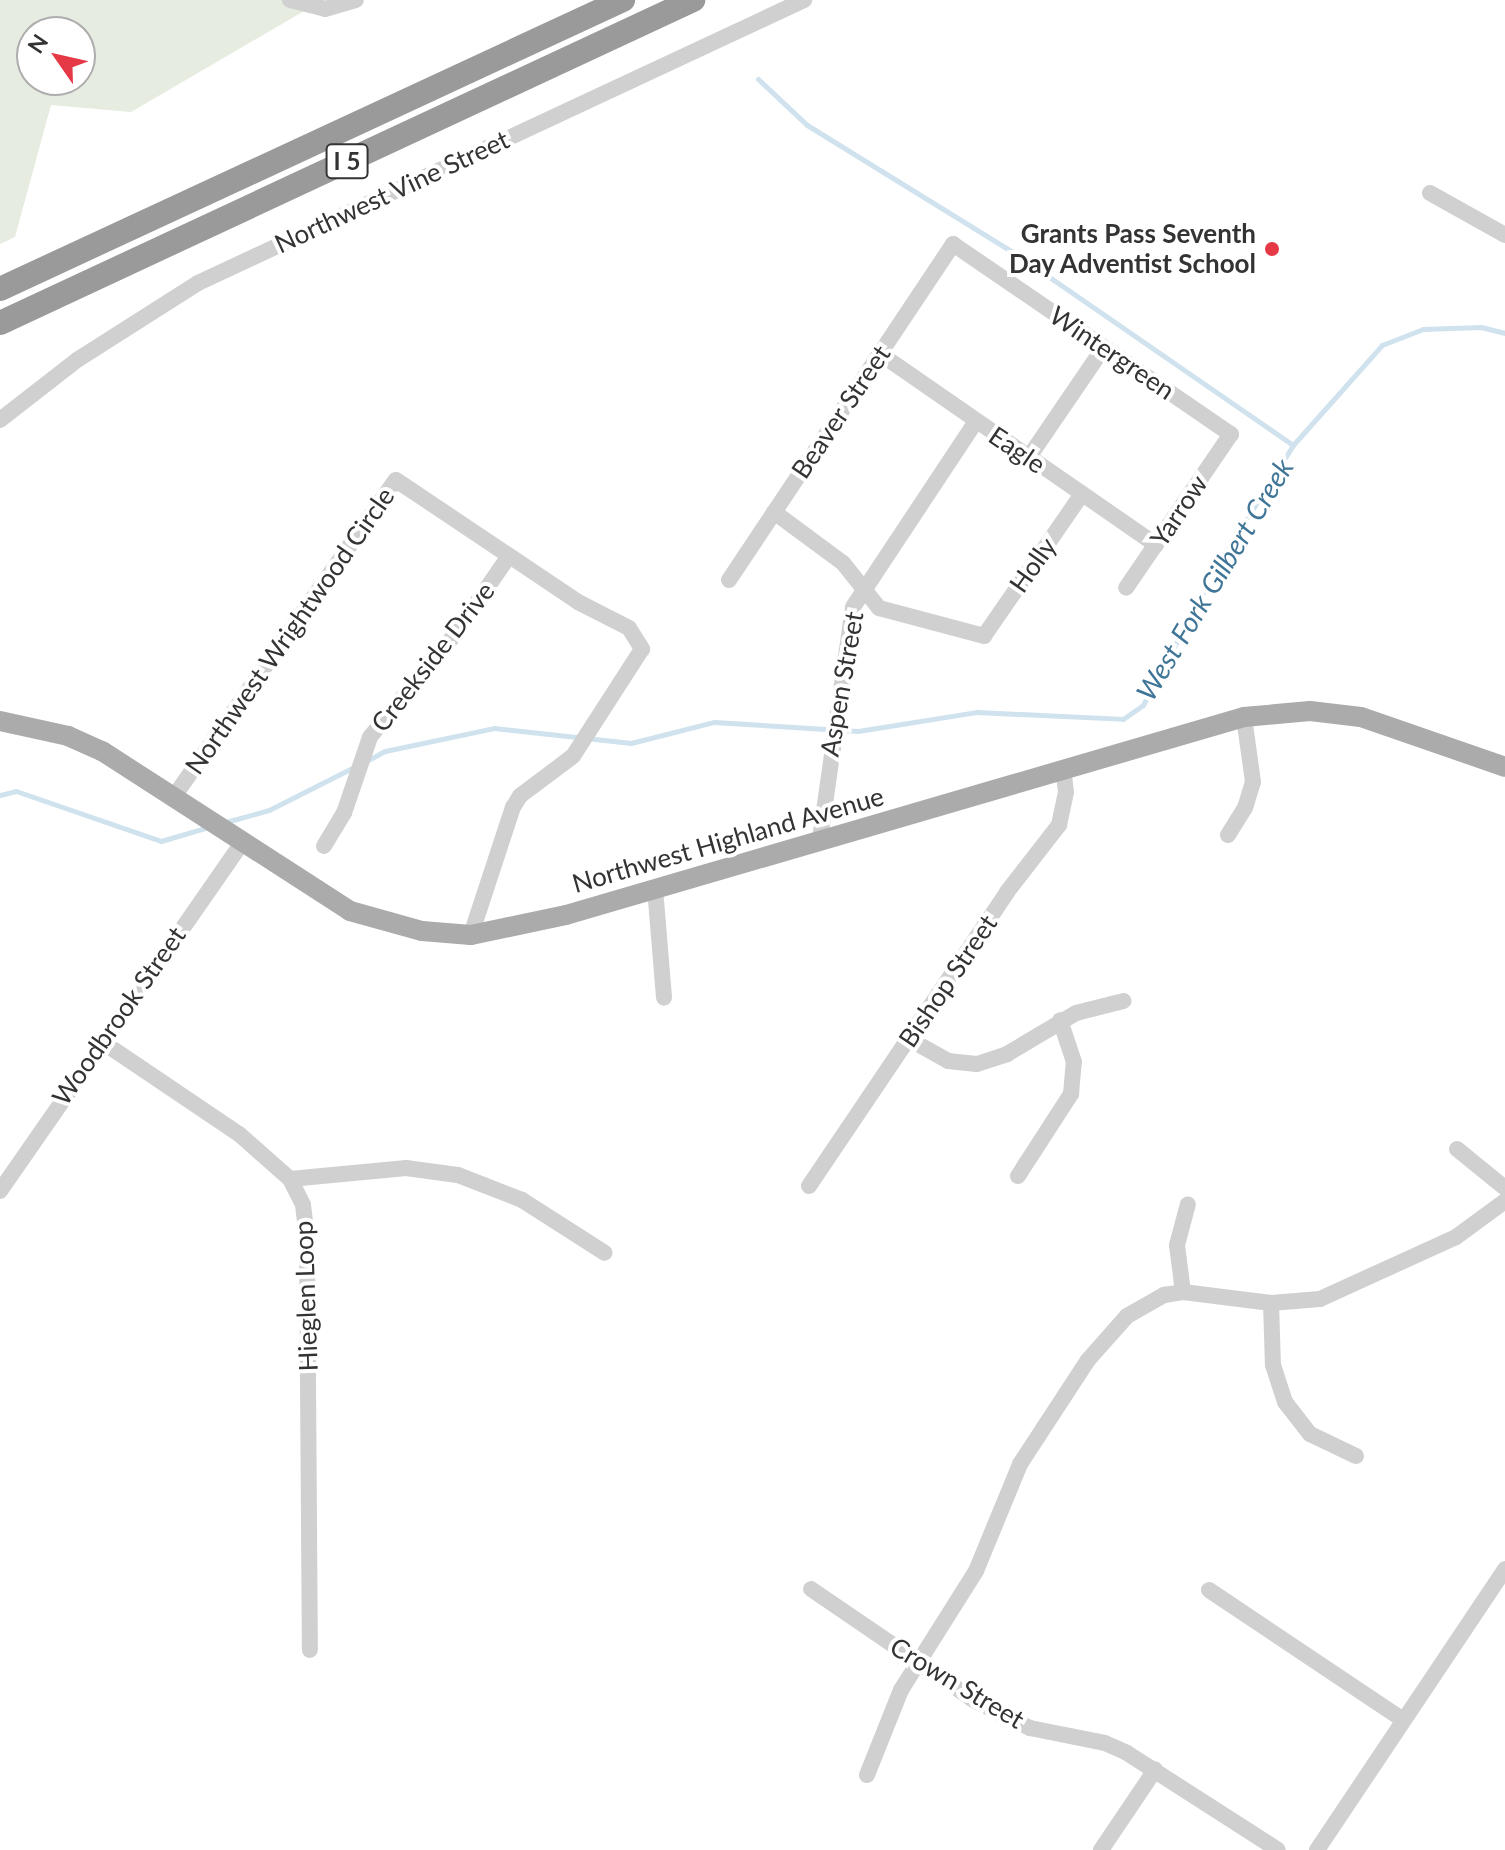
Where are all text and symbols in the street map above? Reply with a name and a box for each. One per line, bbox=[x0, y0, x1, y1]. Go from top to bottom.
north arrow bbox=[16, 16, 96, 96]
text: N bbox=[21, 29, 53, 58]
street label: Northwest Vine Street bbox=[269, 124, 515, 260]
road number: I 5 bbox=[325, 141, 369, 181]
place label: Grants Pass Seventh Day Adventist School bbox=[1008, 218, 1256, 280]
marker: Grants Pass Seventh Day Adventist School bbox=[1263, 240, 1281, 258]
street label: Wintergreen bbox=[1044, 300, 1180, 406]
street label: Beaver Street bbox=[785, 339, 897, 485]
street label: Eagle bbox=[983, 420, 1051, 480]
water label: West Fork Gilbert Creek bbox=[1128, 452, 1300, 706]
street label: Yarrow bbox=[1144, 469, 1214, 553]
street label: Northwest Wrightwood Circle bbox=[179, 482, 401, 780]
street label: Holly bbox=[1003, 532, 1063, 598]
street label: Creekside Drive bbox=[365, 576, 501, 738]
street label: Aspen Street bbox=[814, 609, 870, 759]
street label: Northwest Highland Avenue bbox=[568, 780, 888, 900]
street label: Bishop Street bbox=[892, 909, 1004, 1053]
street label: Woodbrook Street bbox=[46, 921, 192, 1111]
street label: Hieglen Loop bbox=[288, 1220, 324, 1372]
street label: Crown Street bbox=[884, 1631, 1030, 1735]

